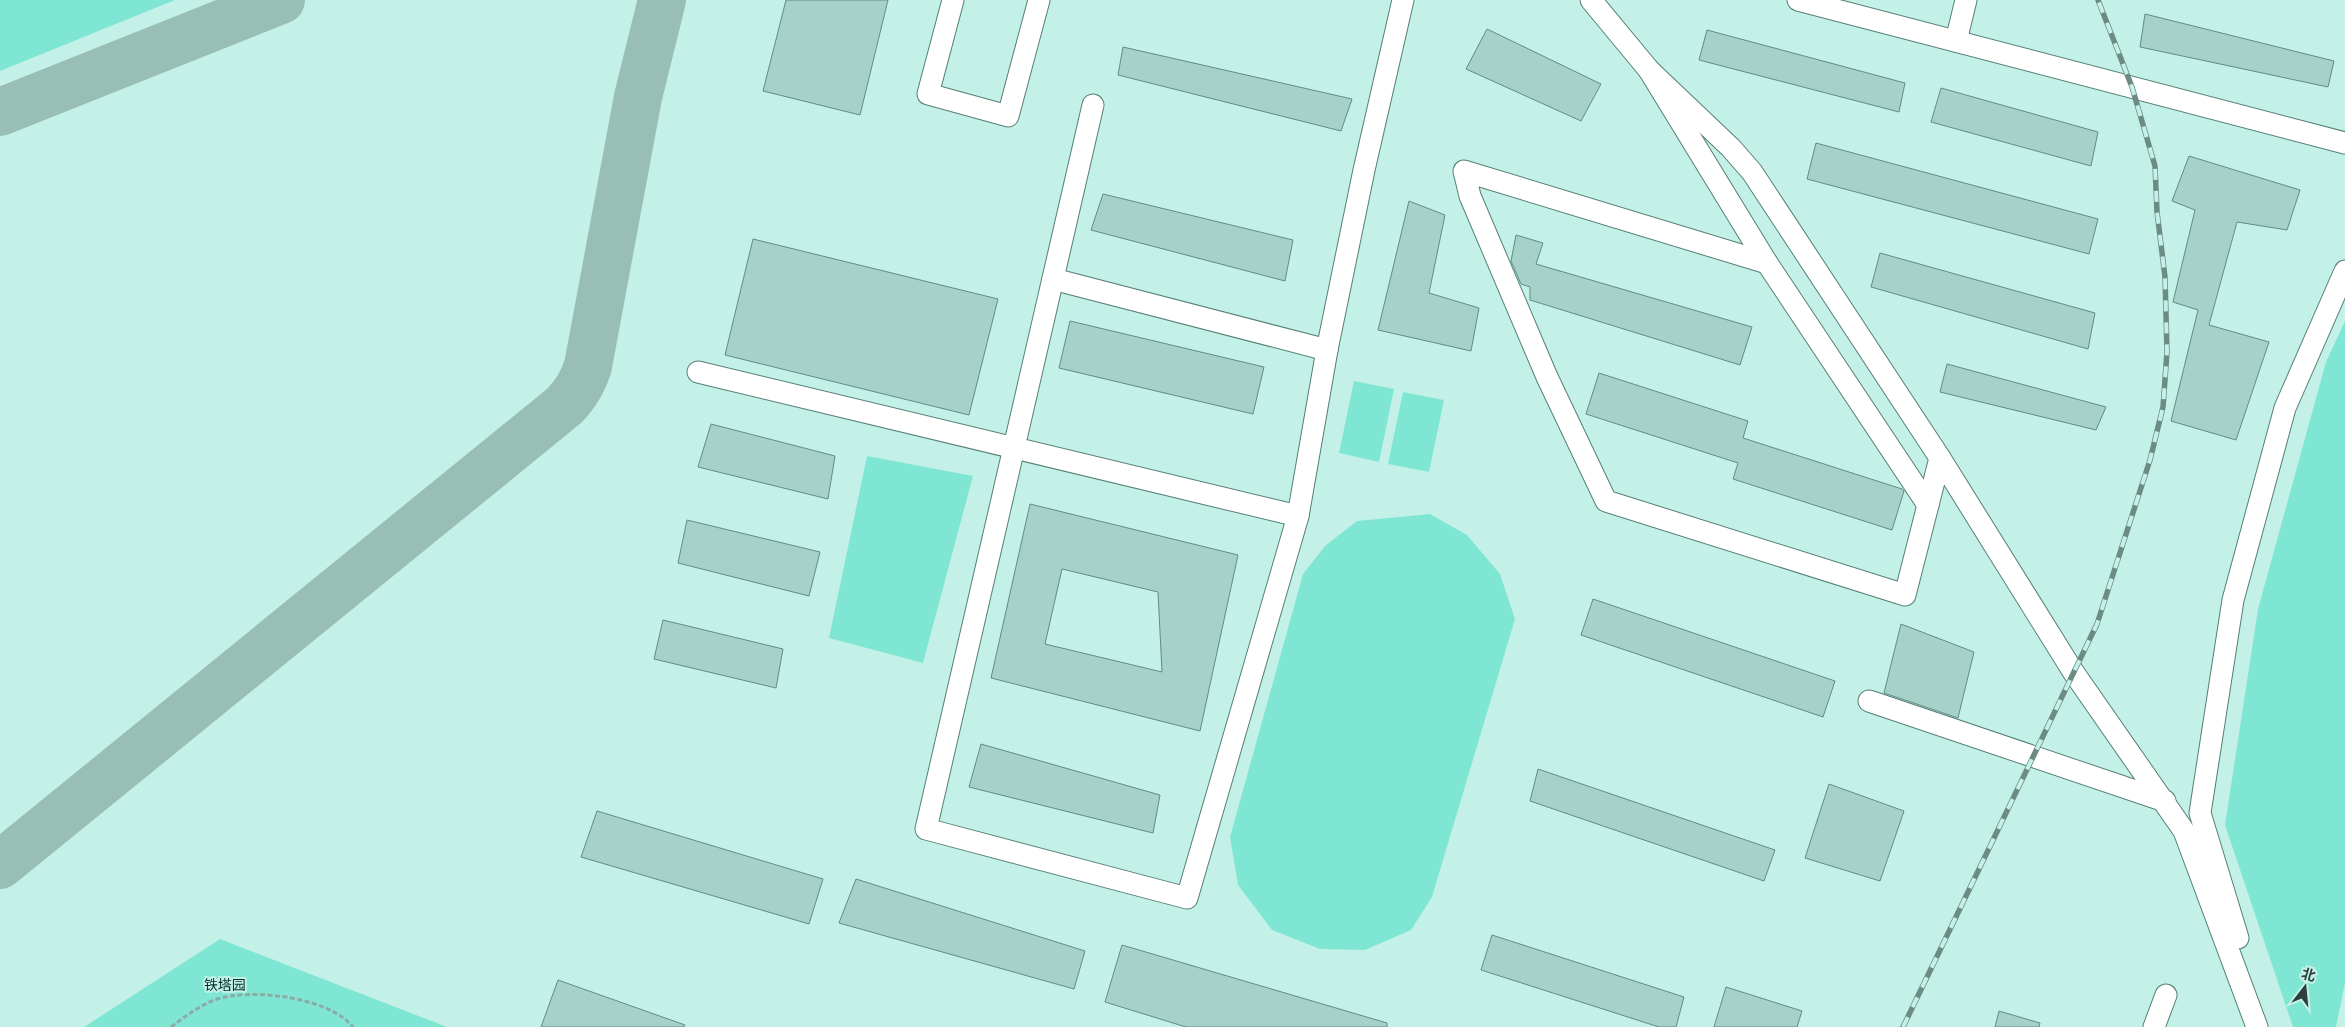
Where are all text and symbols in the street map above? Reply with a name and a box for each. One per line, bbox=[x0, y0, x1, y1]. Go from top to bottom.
north arrow bbox=[2280, 962, 2330, 1012]
text: 北 bbox=[2299, 965, 2318, 985]
park label: 铁塔园 bbox=[204, 977, 246, 994]

